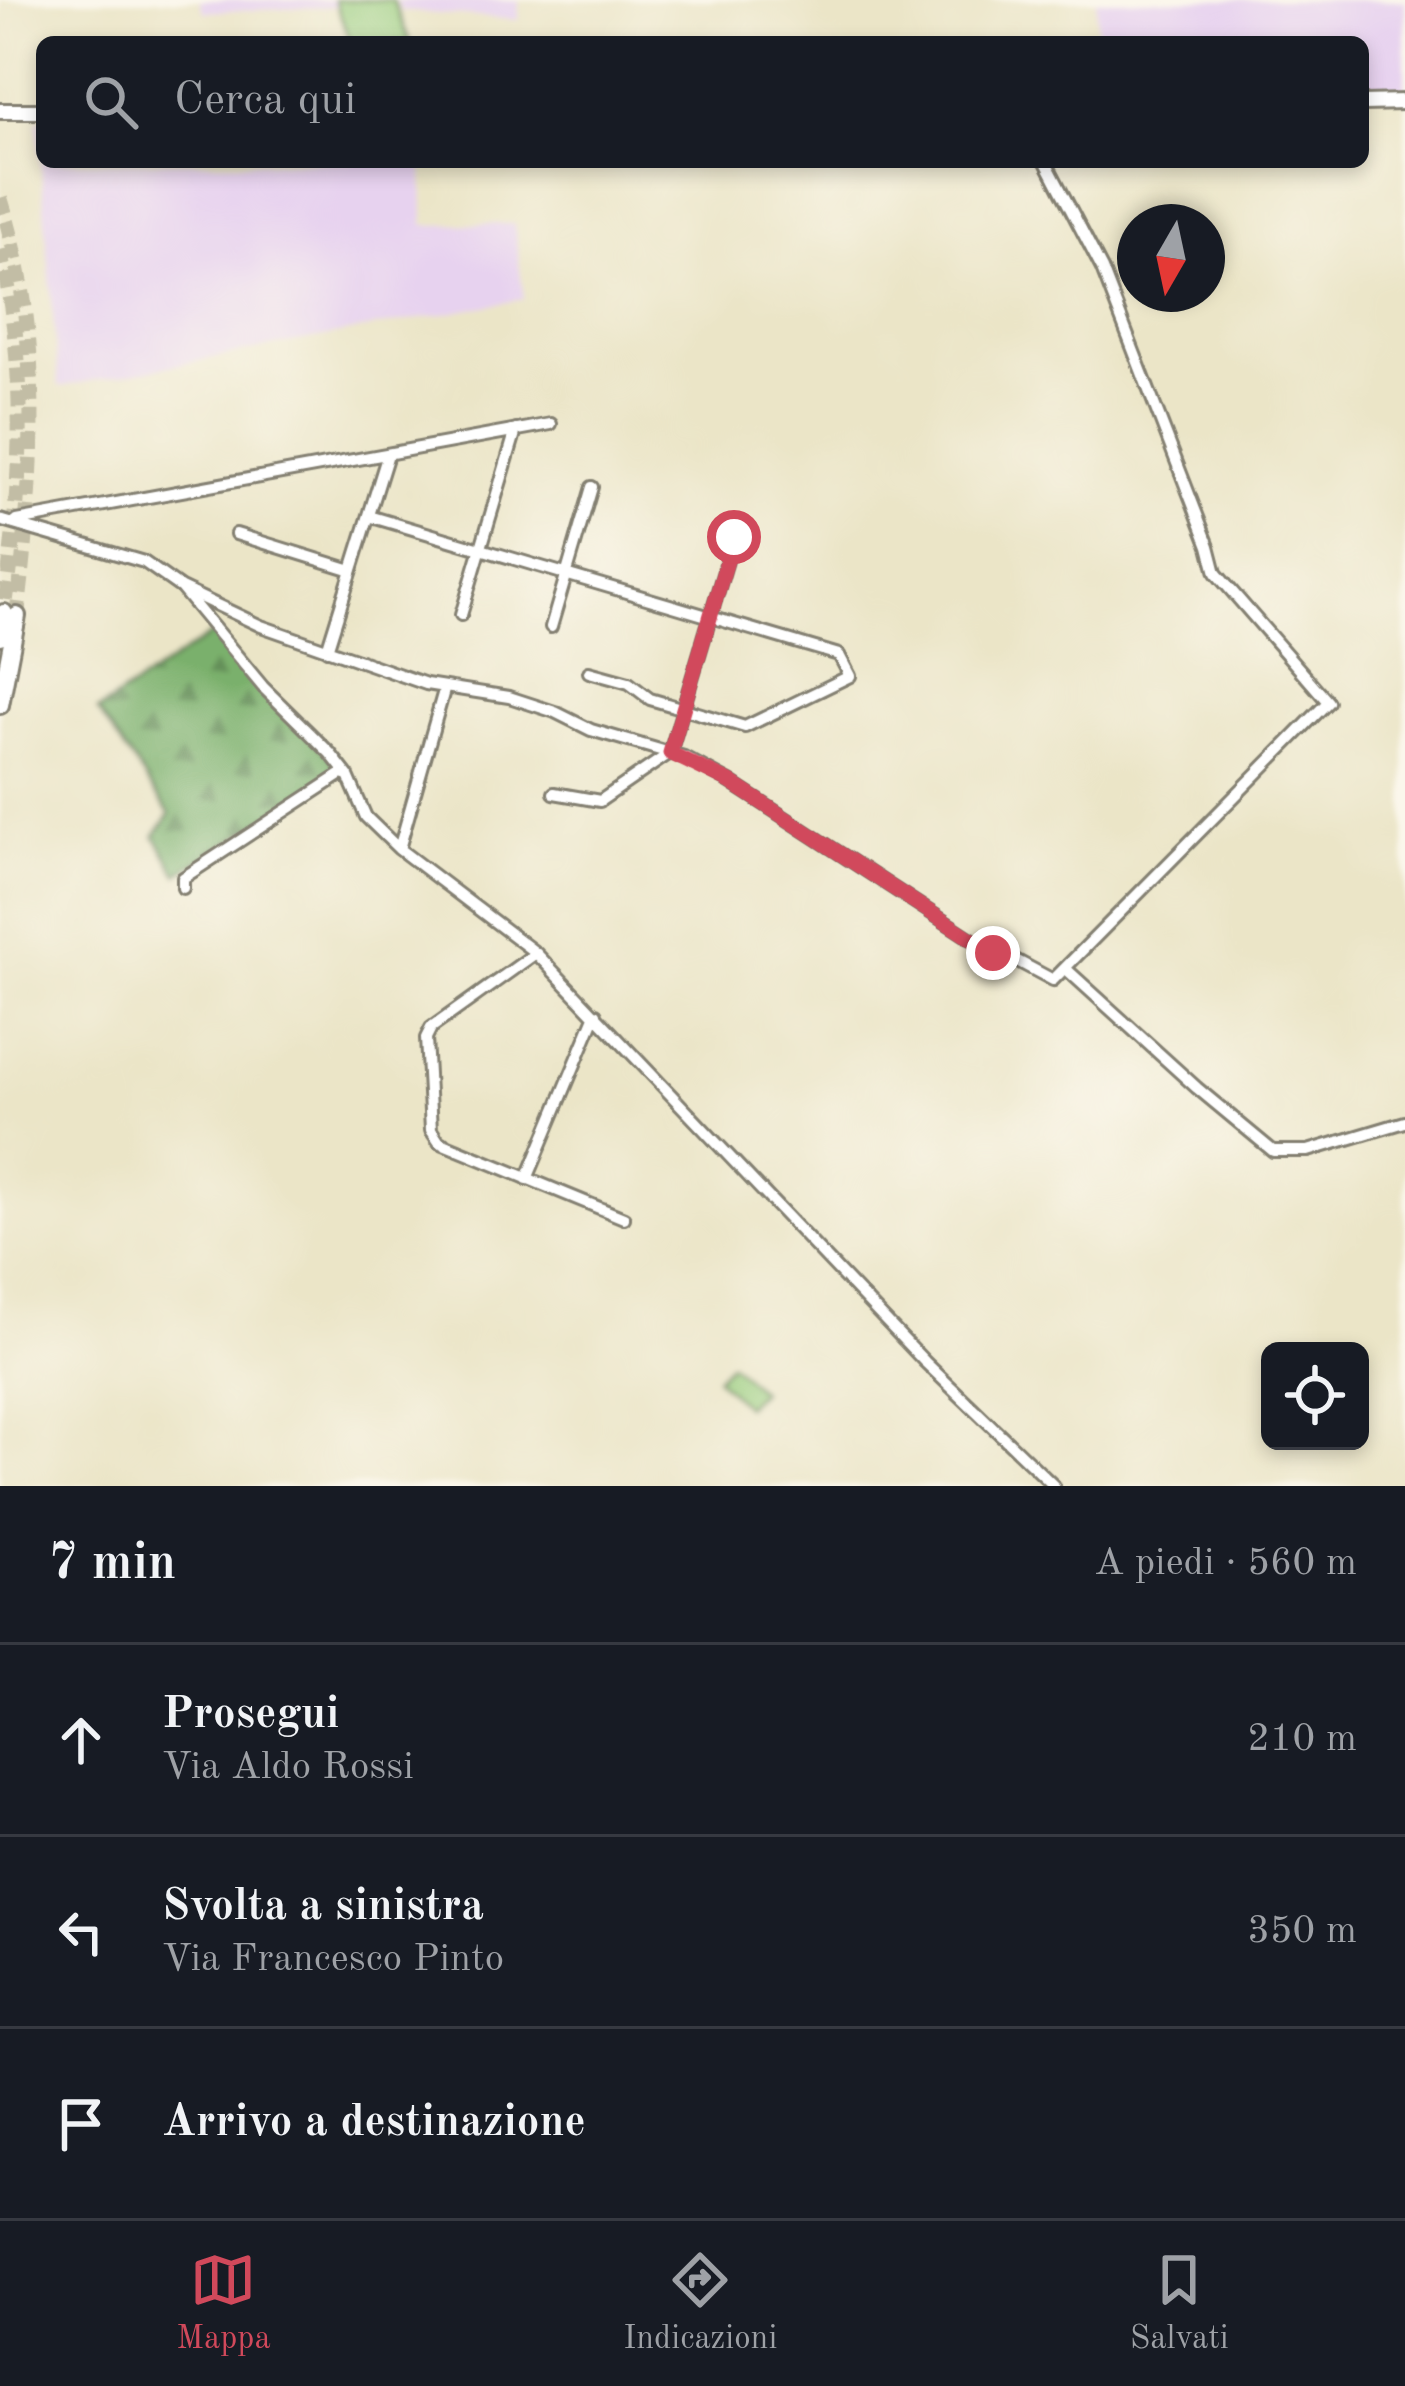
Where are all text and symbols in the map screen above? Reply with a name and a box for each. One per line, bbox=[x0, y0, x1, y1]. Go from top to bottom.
search box bbox=[36, 36, 1369, 168]
icon: search bbox=[78, 69, 144, 135]
text: Cerca qui bbox=[174, 79, 357, 124]
north arrow bbox=[1117, 204, 1225, 312]
route start bbox=[707, 510, 761, 564]
route end bbox=[966, 926, 1020, 980]
map controls bbox=[1261, 1342, 1369, 1450]
button: locate bbox=[1261, 1342, 1369, 1450]
text: 7 min bbox=[48, 1539, 176, 1590]
text: A piedi · 560 m bbox=[1094, 1544, 1357, 1583]
text: Prosegui bbox=[162, 1693, 339, 1738]
icon: ahead bbox=[48, 1707, 114, 1773]
text: 210 m bbox=[1247, 1720, 1357, 1759]
text: Via Aldo Rossi bbox=[162, 1748, 414, 1787]
text: Svolta a sinistra bbox=[162, 1885, 484, 1930]
icon: left bbox=[48, 1899, 114, 1965]
text: 350 m bbox=[1247, 1912, 1357, 1951]
text: Via Francesco Pinto bbox=[162, 1940, 504, 1979]
icon: arrive bbox=[48, 2091, 114, 2157]
text: Arrivo a destinazione bbox=[162, 2101, 586, 2146]
tab: Mappa bbox=[176, 2247, 271, 2360]
tab: Indicazioni bbox=[623, 2247, 777, 2360]
tab: Salvati bbox=[1130, 2247, 1229, 2360]

